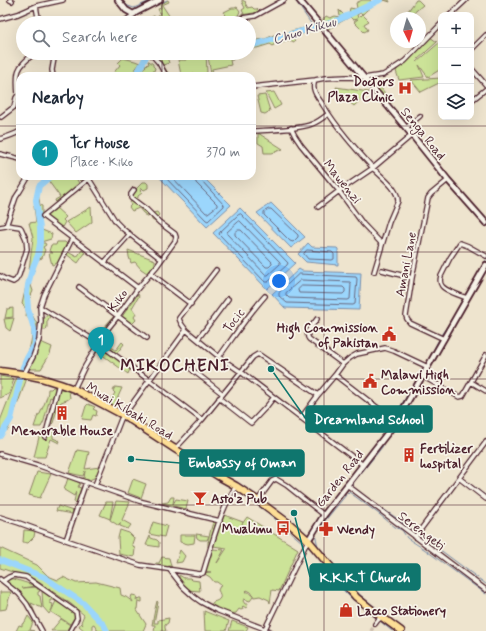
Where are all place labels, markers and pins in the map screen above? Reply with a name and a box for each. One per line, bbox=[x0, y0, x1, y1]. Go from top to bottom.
place label: Doctors Plaza Clinic bbox=[328, 74, 394, 106]
hospital icon: Doctors Plaza Clinic bbox=[397, 80, 413, 96]
place label: High Commission of Pakistan bbox=[277, 320, 379, 352]
public building icon: High Commission of Pakistan bbox=[381, 326, 397, 342]
pin: 1 bbox=[88, 327, 114, 360]
place label: Malawi High Commission bbox=[381, 367, 456, 399]
public building icon: Malawi High Commission bbox=[362, 373, 378, 389]
building icon: Memorable House bbox=[54, 405, 70, 421]
callout: Dreamland School bbox=[306, 406, 432, 432]
place label: Memorable House bbox=[11, 423, 113, 440]
place label: Fertilizer hospital bbox=[420, 441, 473, 473]
building icon: Fertilizer hospital bbox=[401, 447, 417, 463]
callout: Embassy of Oman bbox=[180, 450, 304, 476]
bar icon: Asto'z Pub bbox=[192, 490, 208, 506]
place label: Asto'z Pub bbox=[211, 491, 267, 508]
bus stop icon: Mwalimu bbox=[275, 520, 291, 536]
place label: Mwalimu bbox=[222, 521, 272, 538]
pharmacy icon: Wendy bbox=[318, 521, 334, 537]
place label: Wendy bbox=[336, 522, 375, 539]
callout: K.K.K.T Church bbox=[310, 564, 420, 590]
shop icon: Lacco Stationery bbox=[338, 602, 354, 618]
place label: Lacco Stationery bbox=[357, 603, 446, 620]

